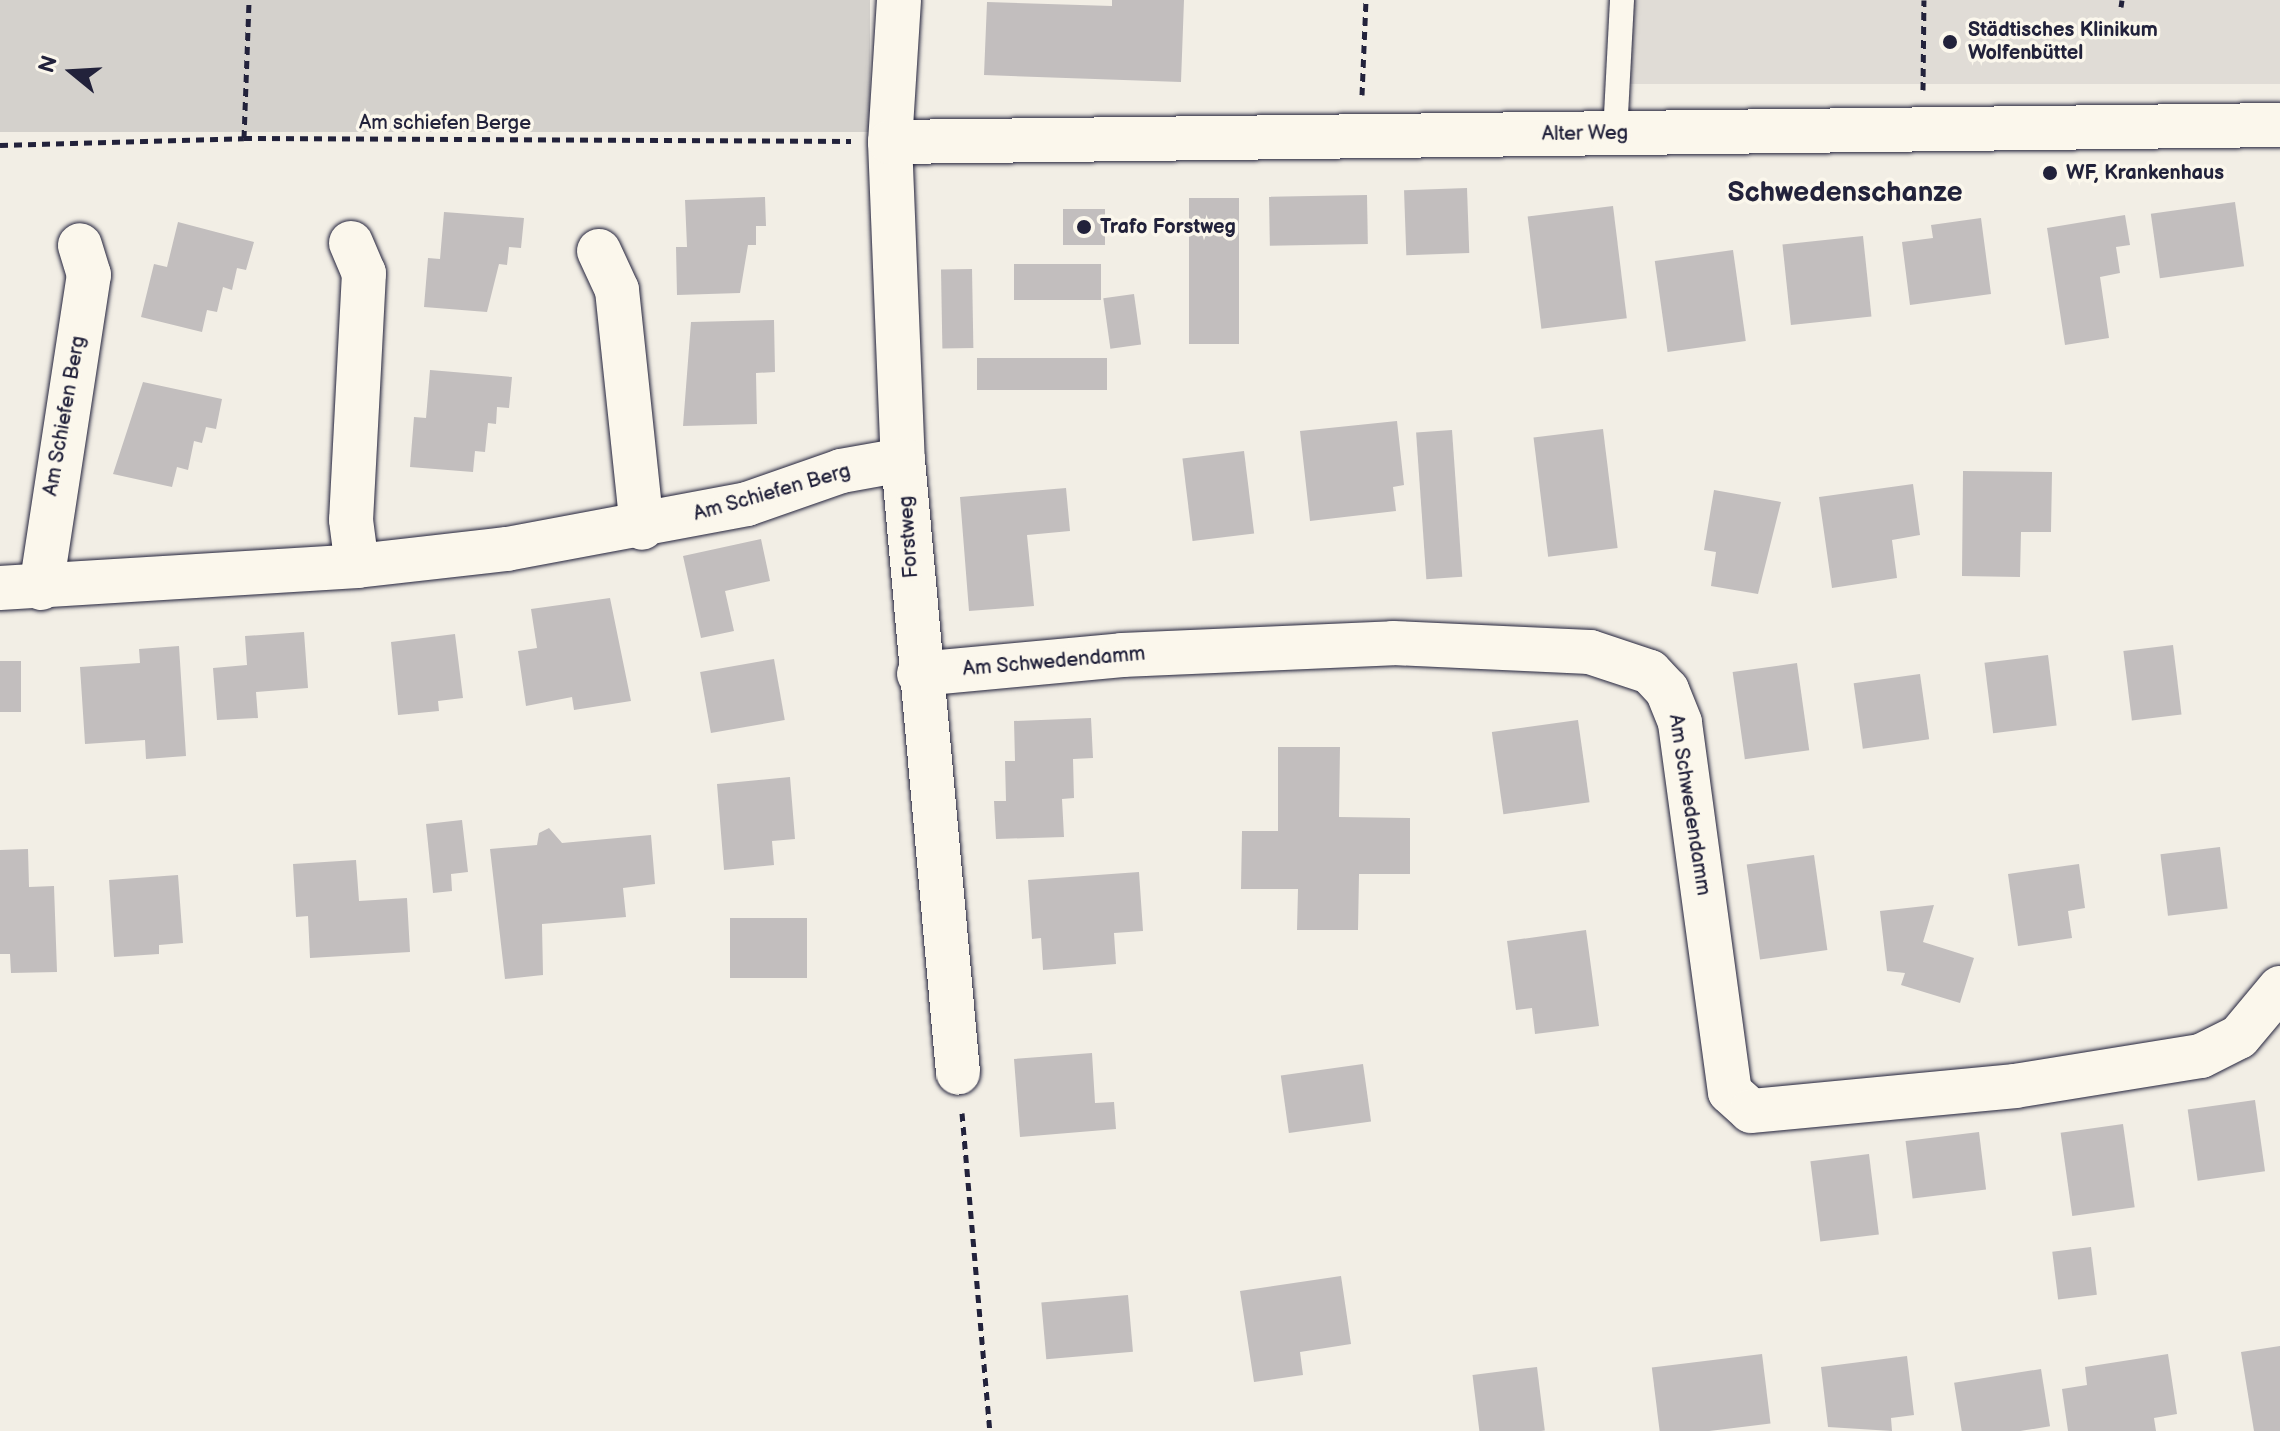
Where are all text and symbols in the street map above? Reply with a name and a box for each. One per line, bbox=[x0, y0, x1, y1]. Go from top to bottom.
place label: Städtisches Klinikum Wolfenbüttel bbox=[1968, 18, 2158, 65]
marker: Städtisches Klinikum Wolfenbüttel bbox=[1939, 31, 1961, 53]
north arrow bbox=[32, 32, 112, 112]
text: N bbox=[33, 52, 64, 76]
street label: Am schiefen Berge bbox=[359, 111, 531, 135]
street label: Alter Weg bbox=[1541, 121, 1629, 147]
place label: WF, Krankenhaus bbox=[2066, 161, 2224, 185]
marker: WF, Krankenhaus bbox=[2041, 164, 2059, 182]
district label: Schwedenschanze bbox=[1727, 176, 1963, 210]
place label: Trafo Forstweg bbox=[1100, 215, 1236, 239]
marker: Trafo Forstweg bbox=[1075, 218, 1093, 236]
street label: Am Schiefen Berg bbox=[39, 334, 91, 498]
street label: Am Schiefen Berg bbox=[691, 459, 853, 527]
street label: Forstweg bbox=[894, 495, 924, 579]
street label: Am Schwedendamm bbox=[962, 642, 1146, 682]
street label: Am Schwedendamm bbox=[1663, 713, 1715, 897]

